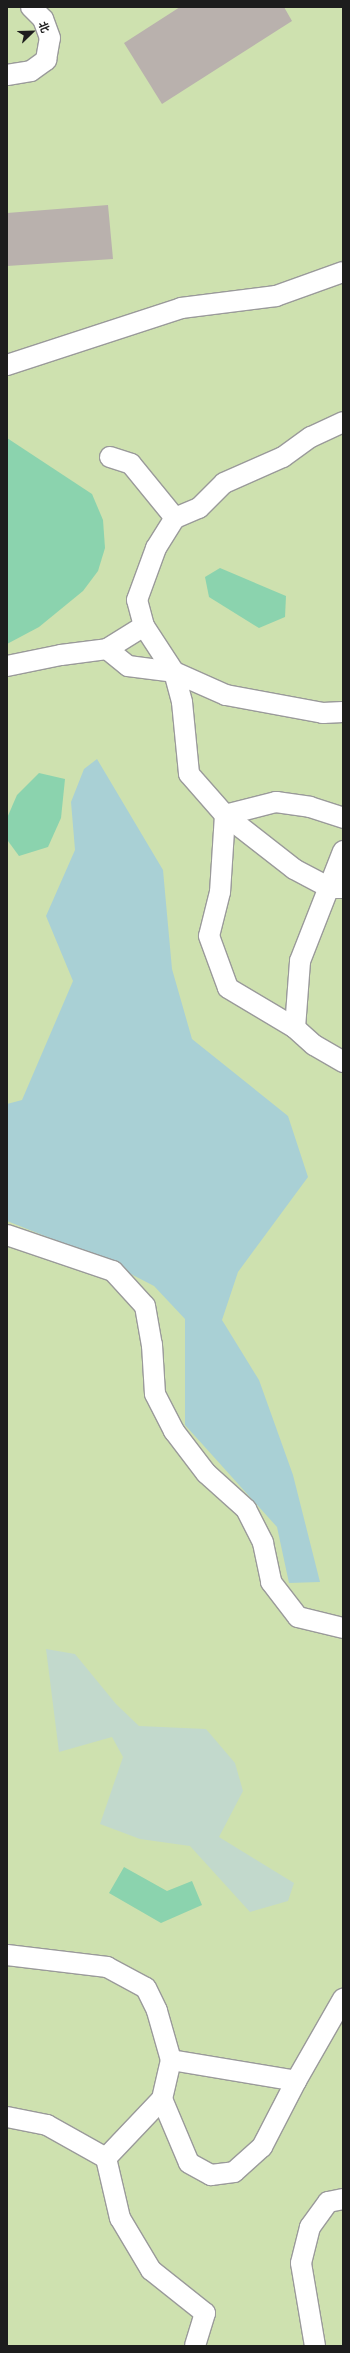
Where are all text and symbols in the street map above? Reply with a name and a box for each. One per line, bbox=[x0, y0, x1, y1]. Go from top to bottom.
north arrow bbox=[12, 12, 52, 52]
text: 北 bbox=[35, 20, 52, 35]

